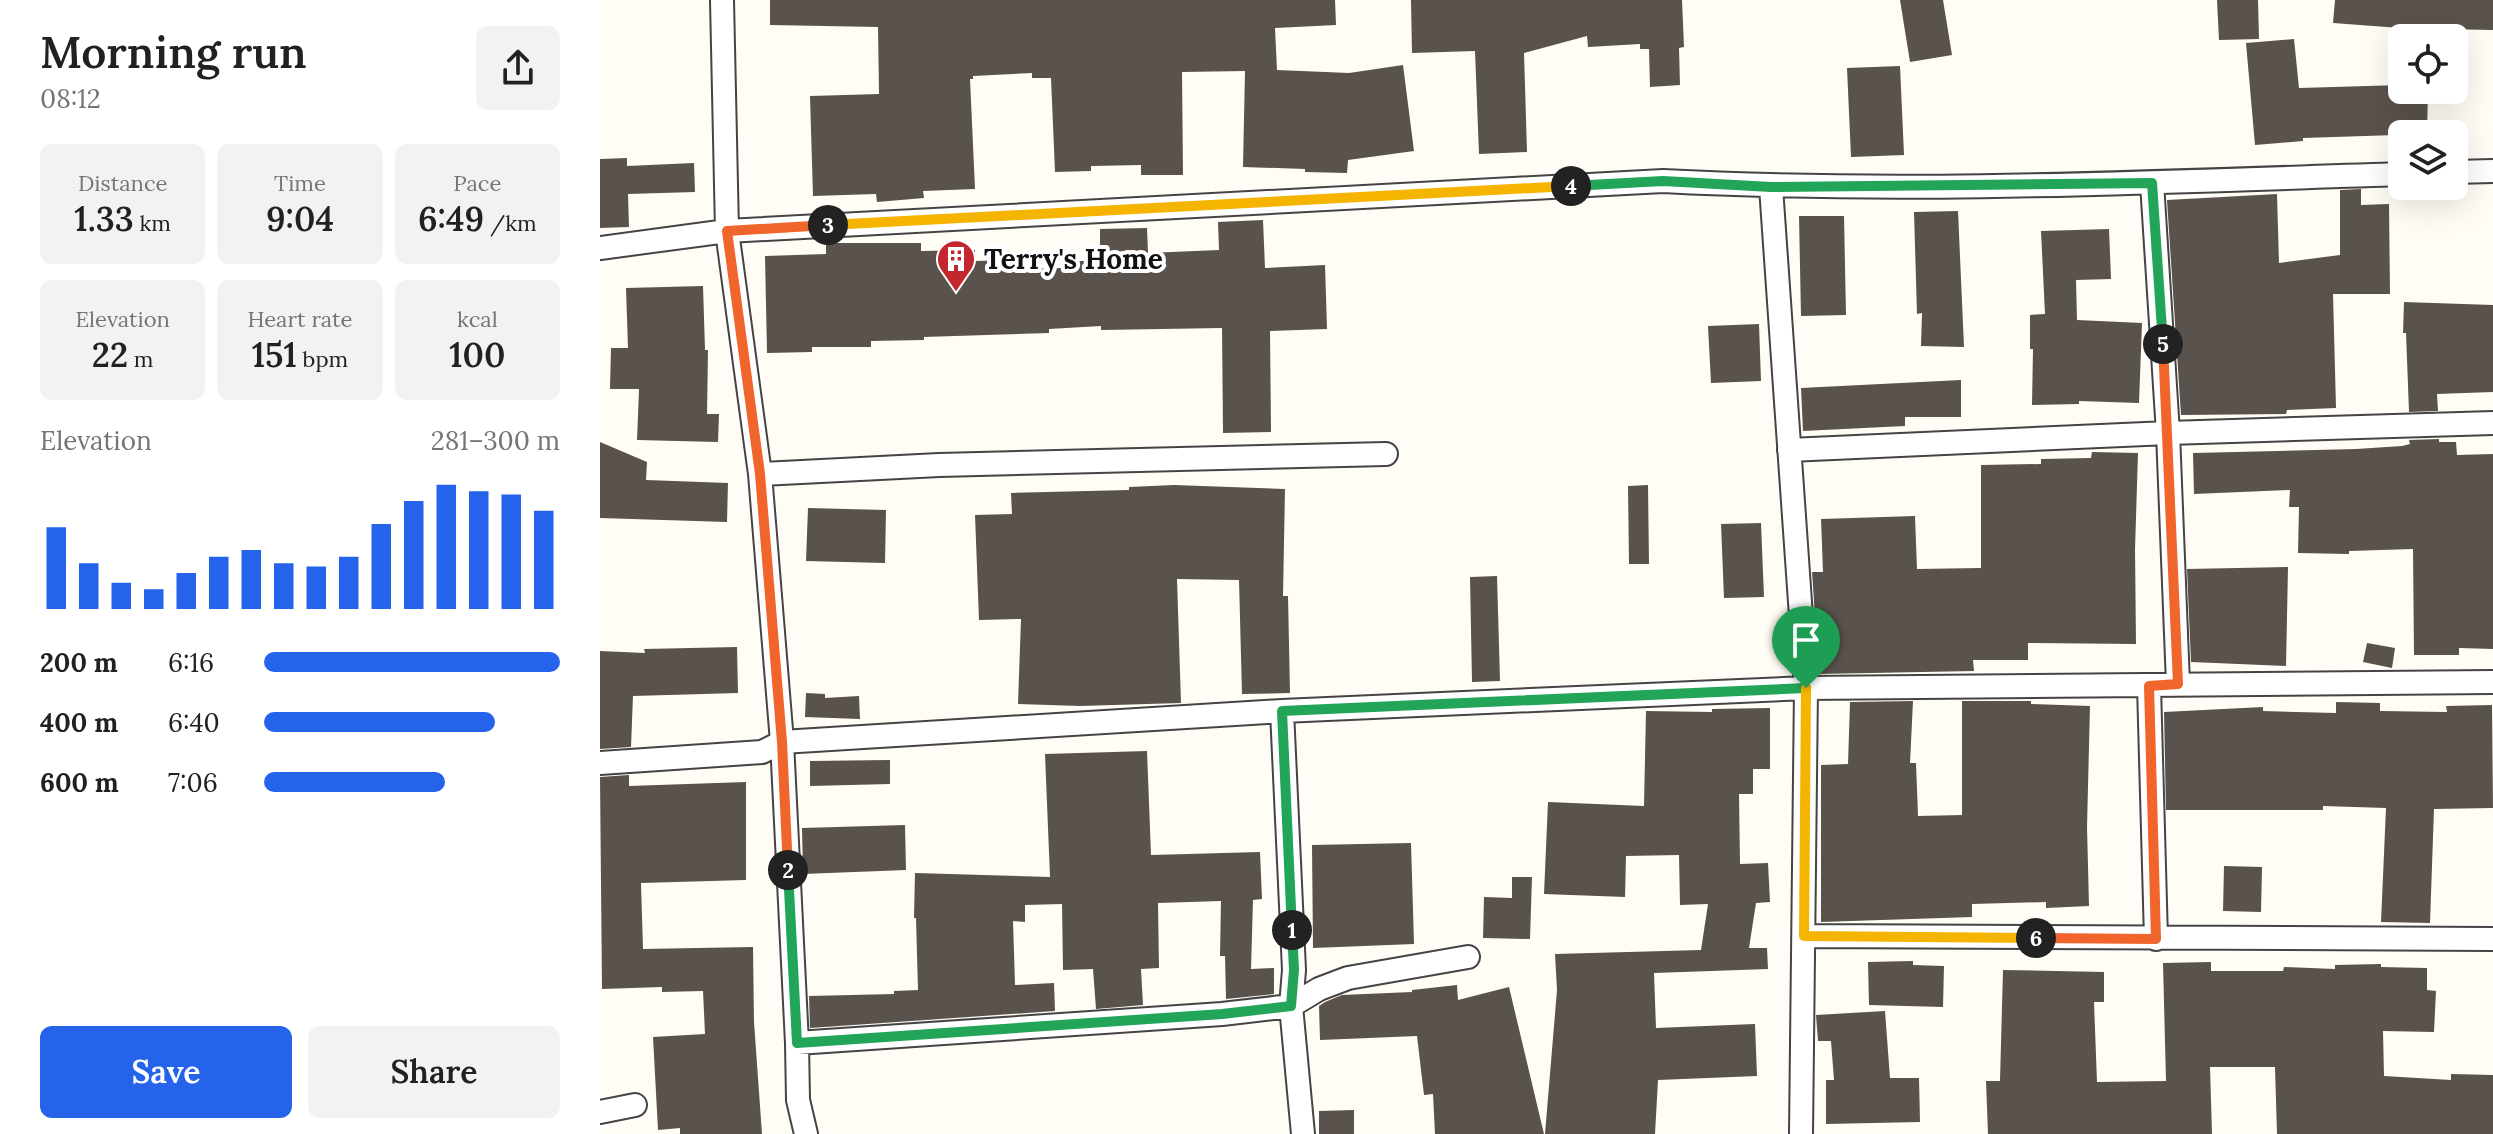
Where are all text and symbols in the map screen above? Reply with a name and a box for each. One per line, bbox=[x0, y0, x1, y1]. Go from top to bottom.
text: Morning run bbox=[40, 24, 307, 80]
map controls bbox=[2388, 24, 2468, 200]
button: locate bbox=[2388, 24, 2468, 104]
button: share bbox=[476, 26, 560, 110]
text: 08:12 bbox=[40, 82, 101, 115]
button: layers bbox=[2388, 120, 2468, 200]
pin: 4 bbox=[1551, 166, 1591, 206]
text: Distance bbox=[78, 169, 167, 197]
text: Time bbox=[274, 169, 326, 197]
text: Pace bbox=[453, 169, 501, 197]
text: 4 bbox=[1565, 172, 1577, 200]
text: 1.33 bbox=[74, 197, 134, 240]
text: 9:04 bbox=[266, 197, 334, 240]
text: 6:49 bbox=[418, 197, 484, 240]
pin: 3 bbox=[808, 205, 848, 245]
text: km bbox=[134, 209, 171, 237]
text: /km bbox=[484, 209, 537, 237]
text: 3 bbox=[822, 211, 834, 239]
building icon: Terry's Home bbox=[935, 238, 977, 293]
place label: Terry's Home bbox=[984, 241, 1163, 277]
text: Elevation bbox=[75, 305, 170, 333]
text: Heart rate bbox=[248, 305, 352, 333]
text: kcal bbox=[457, 305, 498, 333]
pin: 5 bbox=[2143, 324, 2183, 364]
text: 5 bbox=[2157, 330, 2169, 358]
text: 22 bbox=[92, 333, 128, 376]
text: 151 bbox=[252, 333, 297, 376]
text: 100 bbox=[449, 333, 505, 376]
text: m bbox=[128, 345, 154, 373]
text: bpm bbox=[297, 345, 348, 373]
text: Elevation bbox=[40, 424, 152, 457]
text: 281–300 m bbox=[431, 424, 560, 457]
pin bbox=[1772, 606, 1840, 688]
icon: arrive bbox=[1784, 618, 1828, 662]
text: 200 m bbox=[40, 646, 118, 679]
text: 6:16 bbox=[168, 646, 214, 679]
text: 400 m bbox=[40, 706, 118, 739]
text: 6:40 bbox=[168, 706, 220, 739]
text: 600 m bbox=[40, 766, 119, 799]
text: 7:06 bbox=[168, 766, 218, 799]
pin: 2 bbox=[768, 850, 808, 890]
text: 2 bbox=[782, 856, 794, 884]
pin: 1 bbox=[1272, 910, 1312, 950]
text: 1 bbox=[1288, 916, 1296, 944]
pin: 6 bbox=[2016, 918, 2056, 958]
text: 6 bbox=[2030, 924, 2042, 952]
button: Save bbox=[40, 1026, 292, 1118]
button: Share bbox=[308, 1026, 560, 1118]

